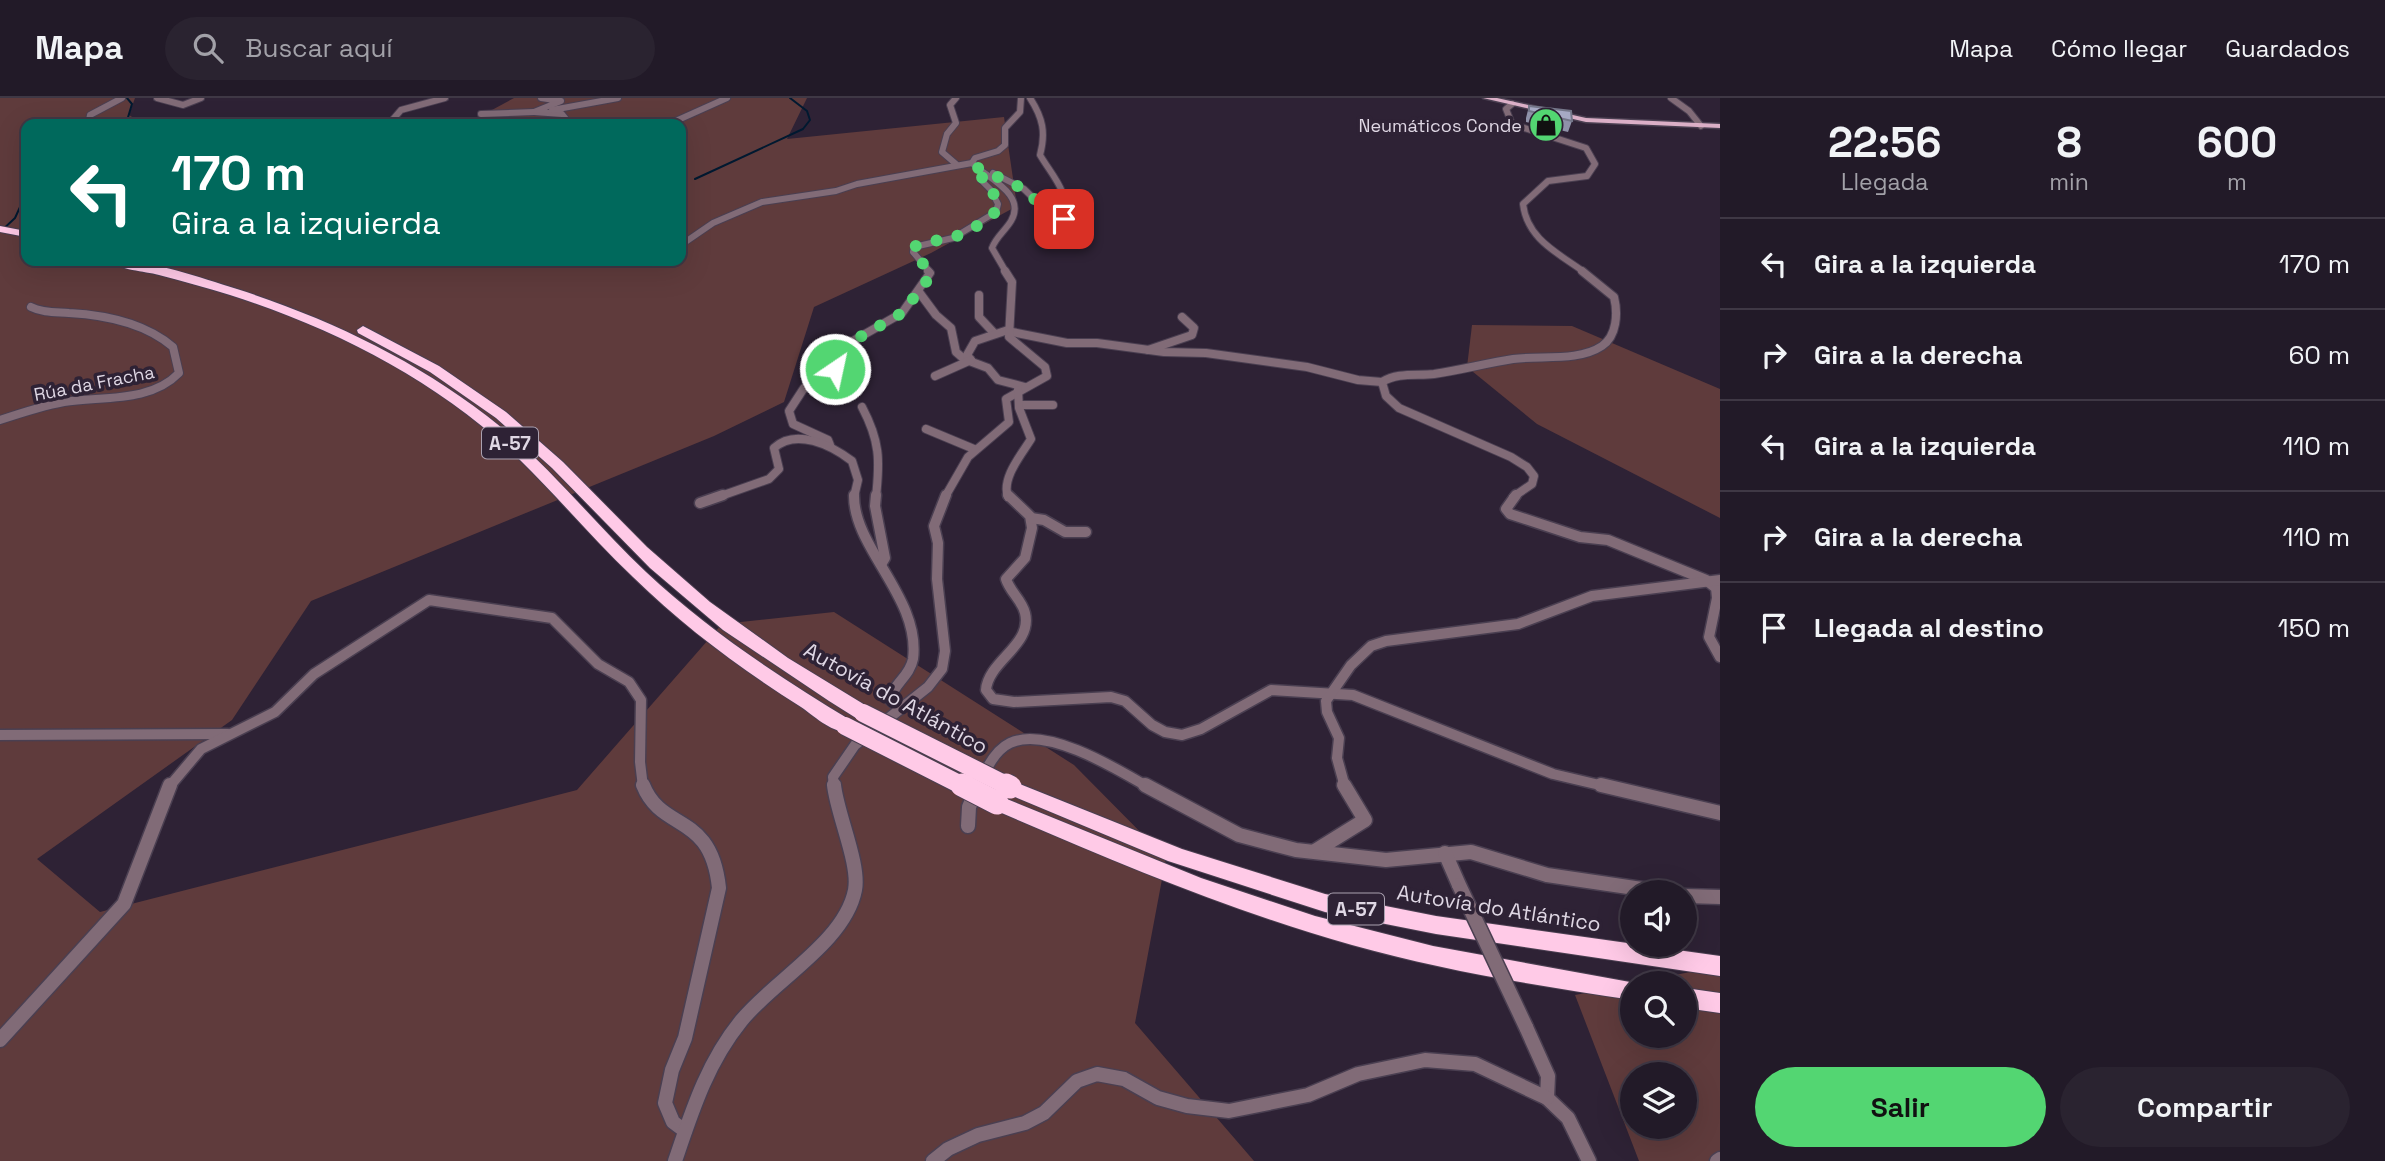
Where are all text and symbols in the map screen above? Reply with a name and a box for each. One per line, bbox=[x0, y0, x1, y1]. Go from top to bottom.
search box bbox=[165, 17, 655, 80]
text: Mapa bbox=[35, 27, 123, 69]
icon: search bbox=[189, 29, 227, 67]
text: Buscar aquí bbox=[245, 31, 393, 65]
text: Mapa bbox=[1949, 33, 2013, 64]
text: Cómo llegar bbox=[2051, 33, 2187, 64]
text: Guardados bbox=[2225, 33, 2350, 64]
shop icon: Neumáticos Conde bbox=[1527, 106, 1565, 144]
place label: Neumáticos Conde bbox=[1358, 114, 1522, 137]
text: 22:56 bbox=[1828, 116, 1941, 169]
text: 8 bbox=[2056, 116, 2082, 169]
text: 600 bbox=[2197, 116, 2277, 169]
text: 170 m bbox=[171, 142, 306, 204]
icon: left bbox=[56, 147, 147, 238]
text: Llegada bbox=[1841, 167, 1928, 197]
text: min bbox=[2049, 167, 2089, 197]
text: m bbox=[2227, 167, 2247, 197]
pin bbox=[1034, 189, 1094, 249]
icon: arrive bbox=[1045, 200, 1083, 238]
text: Gira a la izquierda bbox=[171, 203, 441, 243]
icon: left bbox=[1755, 245, 1793, 283]
text: Gira a la izquierda bbox=[1814, 247, 2036, 281]
text: 170 m bbox=[2279, 247, 2350, 281]
position arrow bbox=[798, 332, 872, 406]
icon: right bbox=[1755, 336, 1793, 374]
text: Gira a la derecha bbox=[1814, 338, 2023, 372]
text: 60 m bbox=[2288, 338, 2350, 372]
street label: Rúa da Fracha bbox=[32, 360, 156, 406]
icon: left bbox=[1755, 427, 1793, 465]
road number: A-57 bbox=[482, 428, 538, 458]
text: Gira a la izquierda bbox=[1814, 429, 2036, 463]
text: 110 m bbox=[2283, 429, 2350, 463]
icon: right bbox=[1755, 518, 1793, 556]
text: Gira a la derecha bbox=[1814, 520, 2023, 554]
text: 110 m bbox=[2283, 520, 2350, 554]
icon: arrive bbox=[1755, 609, 1793, 647]
text: Llegada al destino bbox=[1814, 611, 2044, 645]
text: 150 m bbox=[2278, 611, 2350, 645]
street label: Autovía do Atlántico bbox=[799, 636, 993, 760]
street label: Autovía do Atlántico bbox=[1395, 879, 1603, 937]
map controls bbox=[1620, 880, 1697, 1139]
button: sound bbox=[1620, 880, 1697, 957]
road number: A-57 bbox=[1328, 894, 1384, 924]
button: search bbox=[1620, 971, 1697, 1048]
button: layers bbox=[1620, 1062, 1697, 1139]
button: Salir bbox=[1755, 1067, 2046, 1147]
button: Compartir bbox=[2060, 1067, 2350, 1147]

